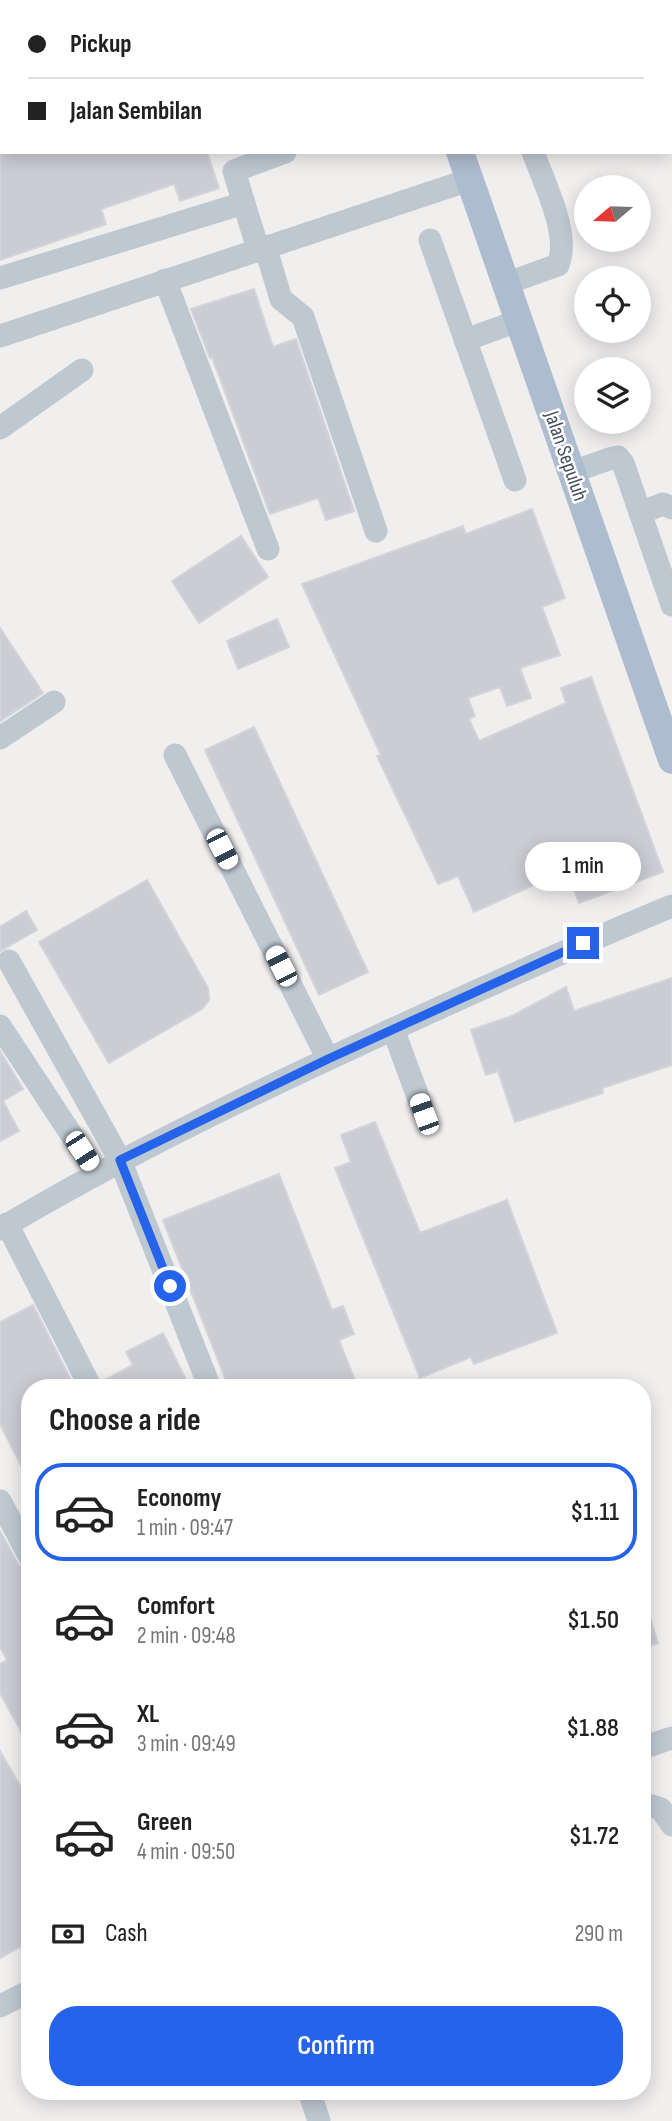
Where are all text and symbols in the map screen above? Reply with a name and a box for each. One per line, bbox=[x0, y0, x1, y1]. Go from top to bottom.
text: Pickup bbox=[70, 29, 132, 60]
text: Jalan Sembilan bbox=[70, 96, 202, 127]
north arrow bbox=[574, 175, 651, 252]
map controls bbox=[574, 175, 651, 434]
button: locate bbox=[574, 266, 651, 343]
button: layers bbox=[574, 357, 651, 434]
street label: Jalan Sepuluh bbox=[539, 407, 593, 504]
car bbox=[204, 826, 241, 872]
callout: 1 min bbox=[525, 842, 641, 890]
text: 1 min bbox=[562, 852, 604, 880]
route end bbox=[567, 927, 599, 959]
car bbox=[263, 943, 300, 989]
car bbox=[407, 1091, 442, 1137]
car bbox=[62, 1128, 103, 1174]
route start bbox=[154, 1270, 186, 1302]
text: Choose a ride bbox=[49, 1401, 201, 1440]
icon: car bbox=[53, 1481, 116, 1544]
text: Economy bbox=[137, 1483, 221, 1514]
text: $1.11 bbox=[570, 1497, 619, 1528]
text: 1 min · 09:47 bbox=[137, 1514, 233, 1542]
icon: car bbox=[53, 1589, 116, 1652]
text: Comfort bbox=[137, 1591, 215, 1622]
text: $1.50 bbox=[567, 1605, 619, 1636]
text: 2 min · 09:48 bbox=[137, 1622, 235, 1650]
icon: car bbox=[53, 1697, 116, 1760]
text: XL bbox=[137, 1699, 159, 1730]
text: $1.88 bbox=[566, 1713, 619, 1744]
text: 3 min · 09:49 bbox=[137, 1730, 236, 1758]
icon: car bbox=[53, 1805, 116, 1868]
text: Green bbox=[137, 1807, 192, 1838]
text: $1.72 bbox=[569, 1821, 619, 1852]
text: 4 min · 09:50 bbox=[137, 1838, 235, 1866]
icon: cash bbox=[49, 1915, 87, 1953]
text: Cash bbox=[105, 1918, 148, 1949]
text: 290 m bbox=[575, 1920, 623, 1948]
button: Confirm bbox=[49, 2006, 623, 2086]

